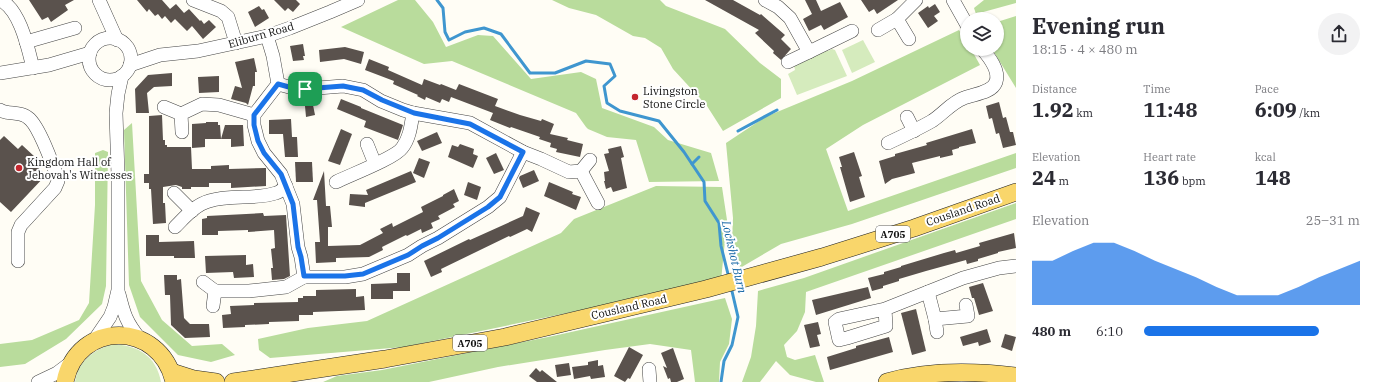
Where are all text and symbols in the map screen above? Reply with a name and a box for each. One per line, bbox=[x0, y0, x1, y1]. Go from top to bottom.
text: Evening run bbox=[1032, 11, 1165, 40]
map controls bbox=[960, 12, 1004, 56]
button: layers bbox=[960, 12, 1004, 56]
button: share bbox=[1318, 13, 1360, 55]
street label: Eliburn Road bbox=[226, 19, 296, 51]
text: 18:15 · 4 × 480 m bbox=[1032, 41, 1138, 58]
pin bbox=[288, 72, 322, 106]
icon: arrive bbox=[294, 78, 316, 100]
text: Distance bbox=[1032, 82, 1077, 96]
text: Time bbox=[1143, 82, 1170, 96]
text: Pace bbox=[1255, 82, 1279, 96]
place label: Livingston Stone Circle bbox=[643, 84, 705, 111]
marker: Livingston Stone Circle bbox=[630, 92, 640, 102]
text: 1.92 bbox=[1032, 96, 1074, 123]
text: 11:48 bbox=[1143, 96, 1197, 123]
text: 6:09 bbox=[1255, 96, 1297, 123]
text: km bbox=[1074, 106, 1093, 120]
text: /km bbox=[1297, 106, 1320, 120]
text: Elevation bbox=[1032, 150, 1080, 164]
text: Heart rate bbox=[1143, 150, 1196, 164]
text: kcal bbox=[1255, 150, 1276, 164]
place label: Kingdom Hall of Jehovah's Witnesses bbox=[27, 155, 132, 182]
marker: Kingdom Hall of Jehovah's Witnesses bbox=[14, 163, 24, 173]
text: 24 bbox=[1032, 164, 1056, 191]
text: 136 bbox=[1143, 164, 1179, 191]
text: 148 bbox=[1255, 164, 1291, 191]
text: m bbox=[1056, 174, 1069, 188]
text: bpm bbox=[1179, 174, 1206, 188]
street label: Cousland Road bbox=[924, 191, 1002, 229]
text: Elevation bbox=[1032, 212, 1089, 229]
text: 25–31 m bbox=[1306, 212, 1360, 229]
water label: Lochshot Burn bbox=[719, 218, 750, 295]
road number: A705 bbox=[876, 226, 910, 242]
street label: Cousland Road bbox=[590, 291, 668, 323]
text: 480 m bbox=[1032, 323, 1071, 340]
text: 6:10 bbox=[1096, 323, 1123, 340]
road number: A705 bbox=[453, 335, 487, 351]

